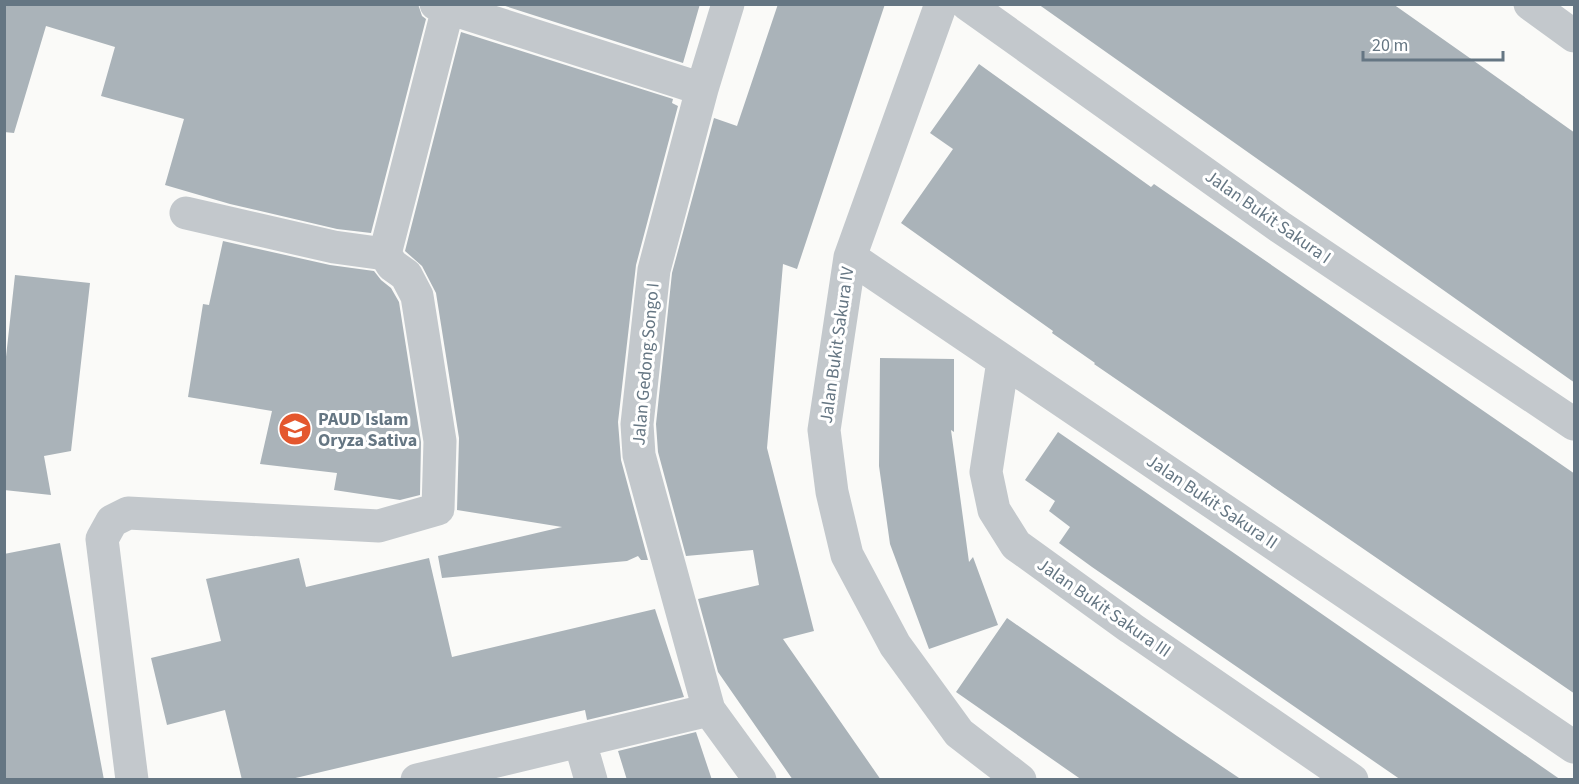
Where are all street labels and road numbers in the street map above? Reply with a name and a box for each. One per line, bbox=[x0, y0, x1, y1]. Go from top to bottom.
street label: Jalan Bukit Sakura I bbox=[1200, 164, 1336, 270]
street label: Jalan Bukit Sakura IV bbox=[814, 264, 860, 425]
street label: Jalan Gedong Songo I bbox=[626, 282, 666, 446]
street label: Jalan Bukit Sakura II bbox=[1141, 449, 1283, 555]
street label: Jalan Bukit Sakura III bbox=[1032, 552, 1176, 664]

